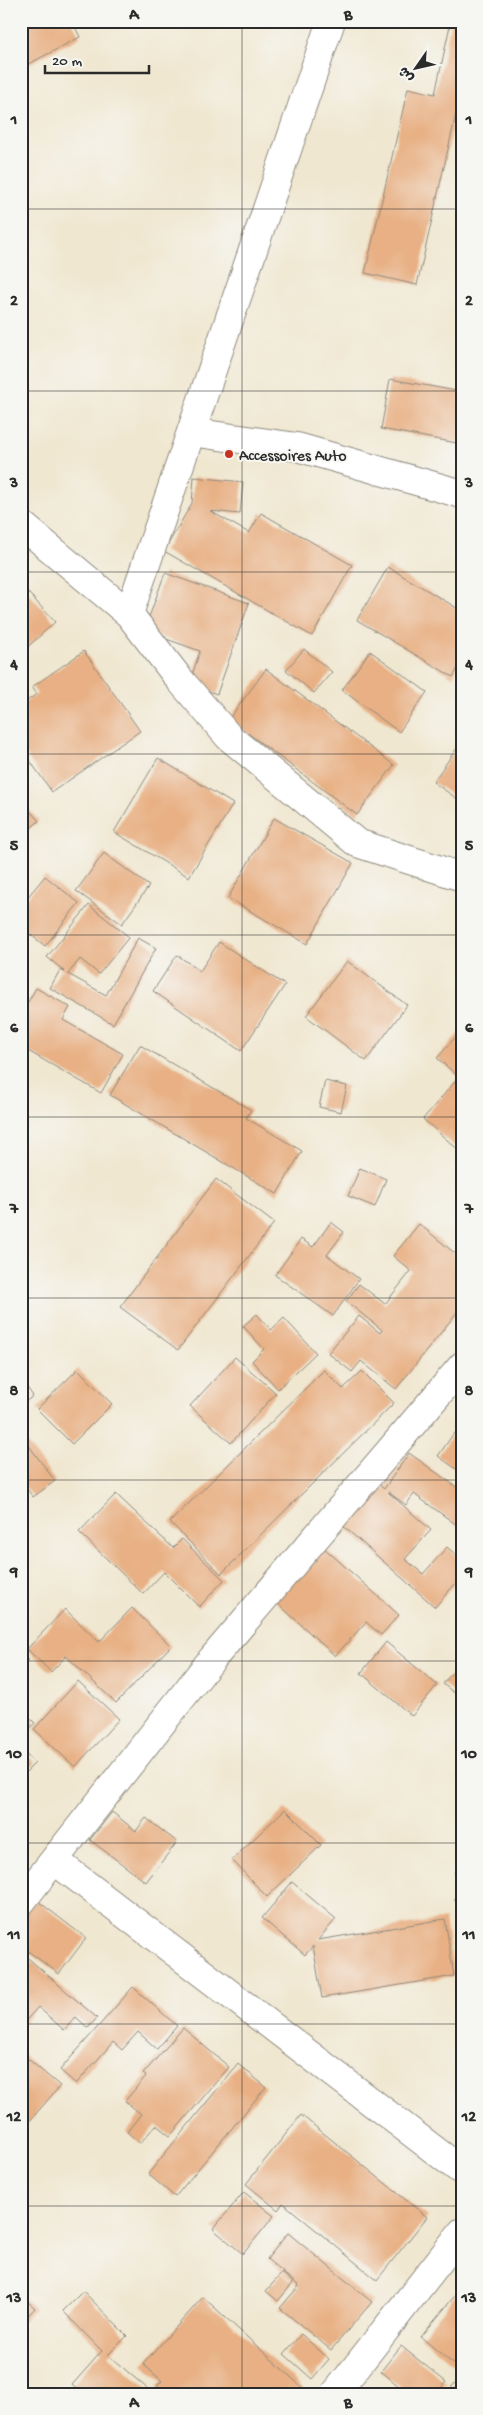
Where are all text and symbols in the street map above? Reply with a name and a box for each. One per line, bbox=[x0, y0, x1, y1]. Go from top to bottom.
text: A bbox=[128, 7, 140, 26]
text: B bbox=[343, 7, 353, 26]
scale bar bbox=[45, 42, 149, 74]
north arrow bbox=[390, 42, 440, 92]
text: 20 m bbox=[52, 53, 82, 71]
text: ش bbox=[396, 63, 419, 85]
text: 1 bbox=[10, 112, 17, 131]
text: 1 bbox=[465, 112, 472, 131]
text: 2 bbox=[10, 293, 18, 312]
text: 2 bbox=[465, 293, 473, 312]
marker: Accessoires Auto bbox=[223, 448, 235, 460]
place label: Accessoires Auto bbox=[239, 448, 347, 467]
text: 3 bbox=[9, 475, 18, 494]
text: 3 bbox=[464, 475, 473, 494]
text: 4 bbox=[9, 657, 18, 676]
text: 4 bbox=[464, 657, 473, 676]
text: 5 bbox=[10, 838, 19, 857]
text: 5 bbox=[465, 838, 474, 857]
text: 6 bbox=[10, 1020, 19, 1039]
text: 6 bbox=[465, 1020, 474, 1039]
text: 7 bbox=[9, 1201, 19, 1220]
text: 7 bbox=[464, 1201, 474, 1220]
text: 8 bbox=[10, 1383, 19, 1402]
text: 8 bbox=[465, 1383, 474, 1402]
text: 9 bbox=[9, 1564, 18, 1583]
text: 9 bbox=[464, 1564, 473, 1583]
text: 10 bbox=[5, 1746, 22, 1765]
text: 10 bbox=[460, 1746, 477, 1765]
text: 11 bbox=[7, 1927, 20, 1946]
text: 11 bbox=[462, 1927, 475, 1946]
text: 12 bbox=[6, 2109, 21, 2128]
text: 12 bbox=[461, 2109, 476, 2128]
text: 13 bbox=[6, 2290, 21, 2309]
text: 13 bbox=[461, 2290, 476, 2309]
text: A bbox=[128, 2395, 140, 2414]
text: B bbox=[343, 2395, 353, 2414]

